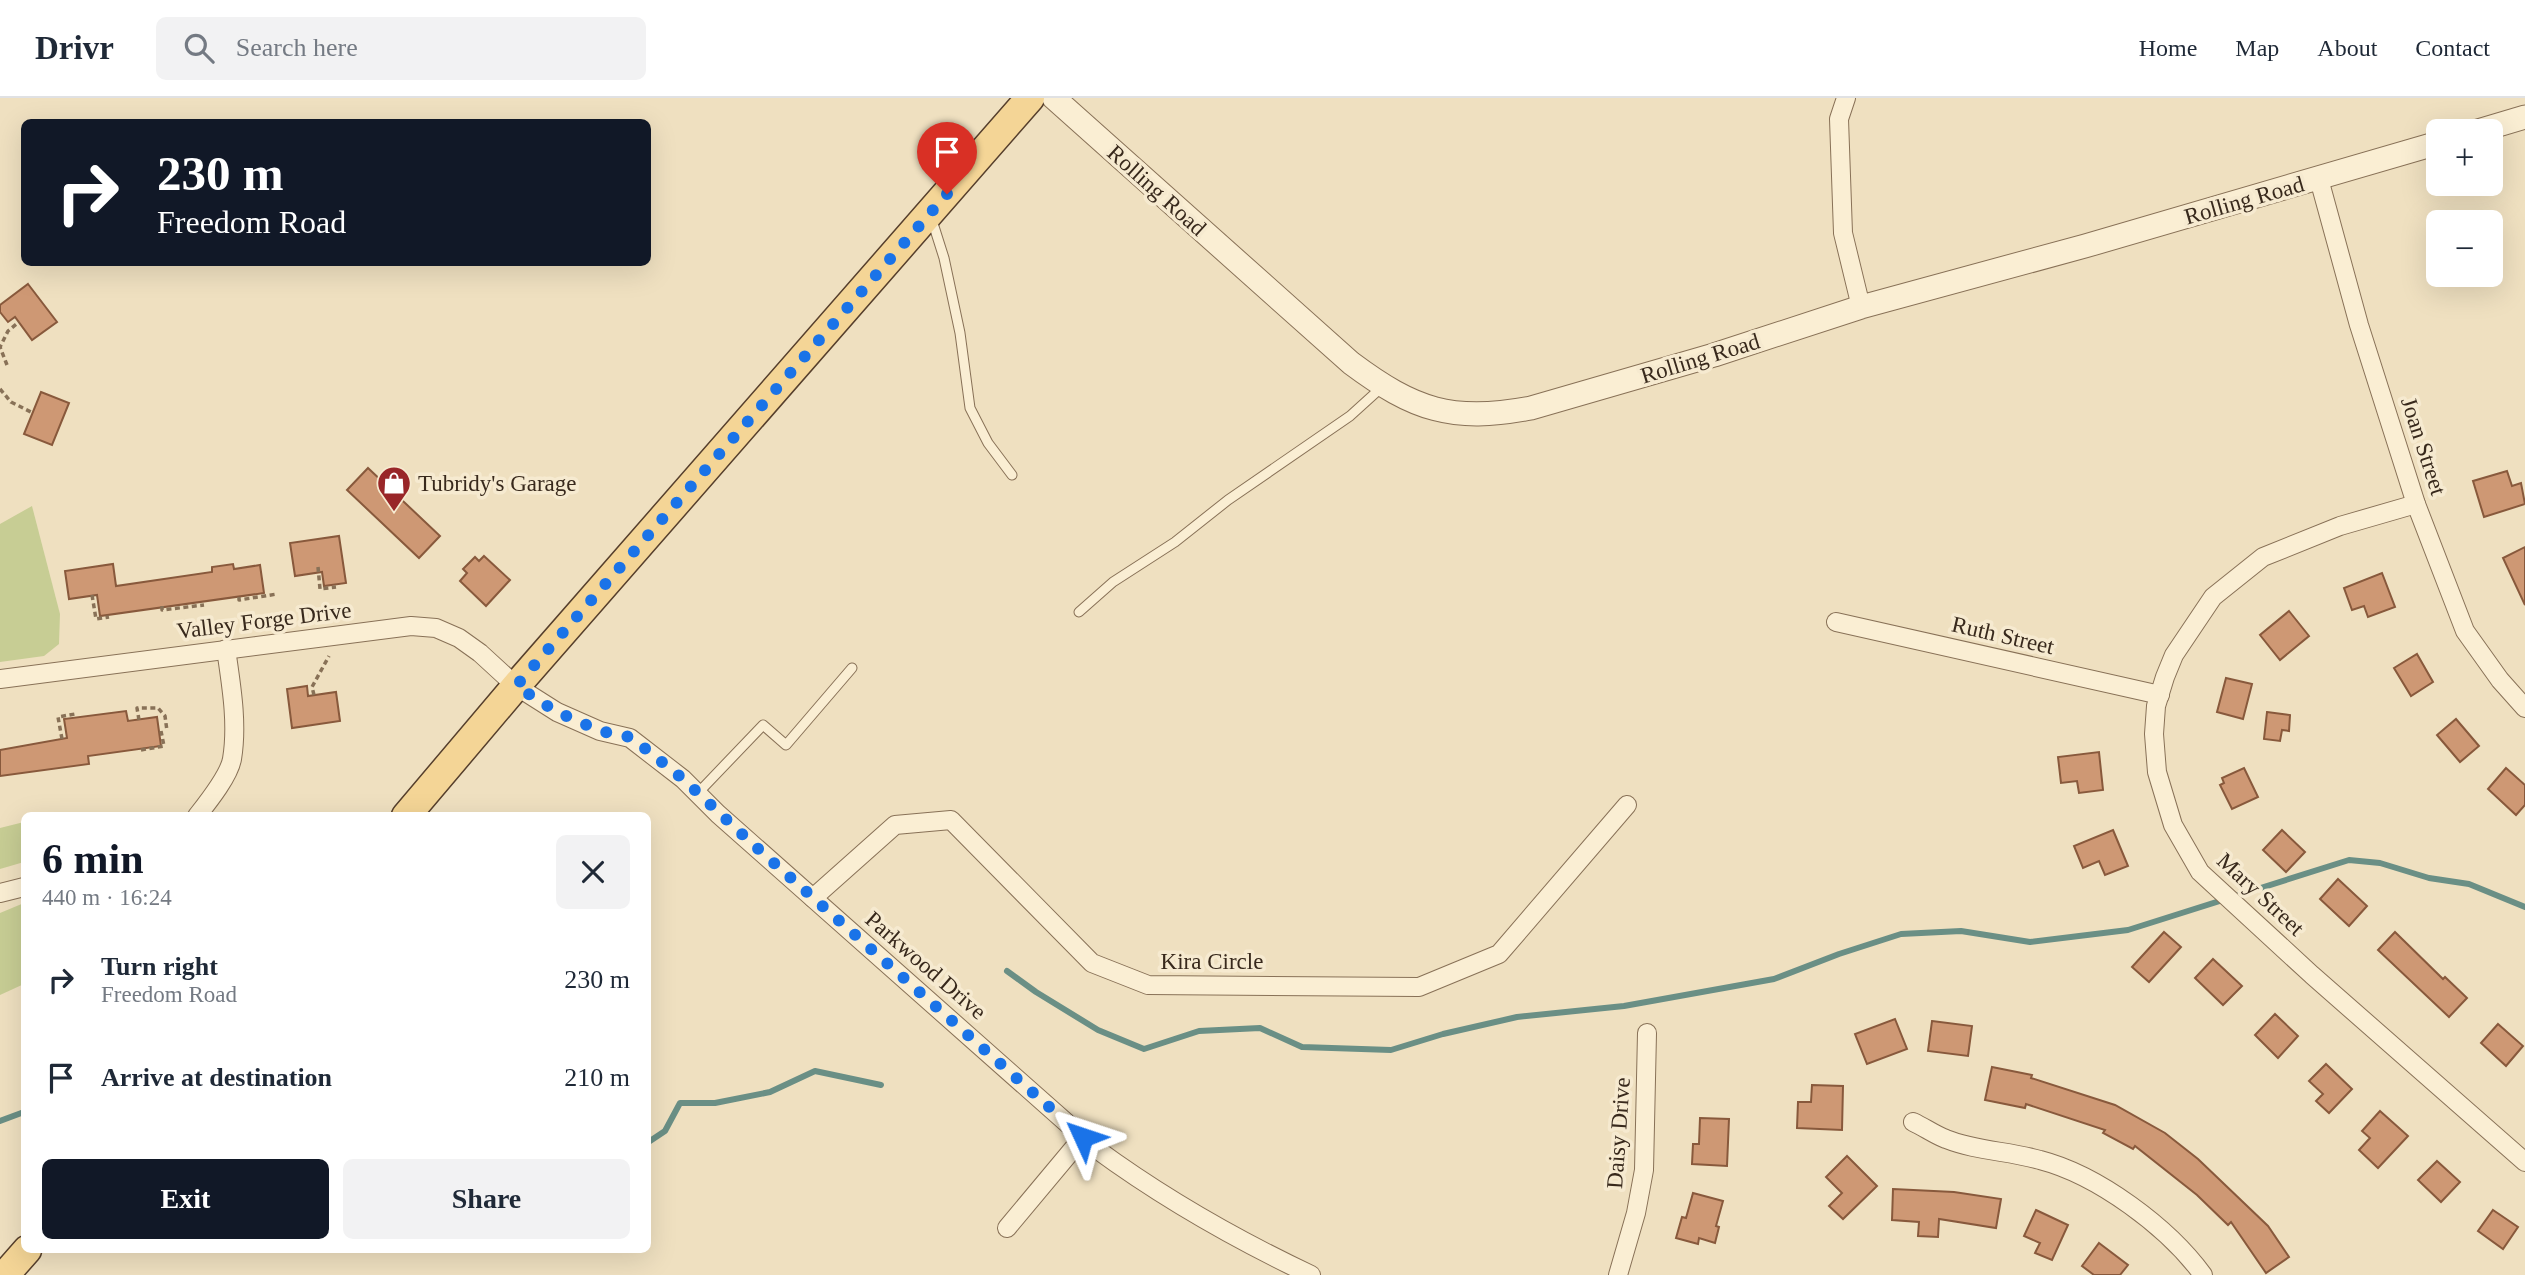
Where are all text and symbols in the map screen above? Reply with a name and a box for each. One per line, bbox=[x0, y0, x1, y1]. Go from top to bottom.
search box bbox=[156, 17, 646, 80]
icon: search bbox=[180, 29, 218, 67]
text: Drivr bbox=[35, 30, 114, 66]
text: Search here bbox=[236, 33, 358, 62]
text: Home bbox=[2139, 35, 2197, 61]
text: Map bbox=[2235, 35, 2279, 61]
text: About bbox=[2317, 35, 2377, 61]
text: Contact bbox=[2415, 35, 2490, 61]
map controls bbox=[2426, 119, 2503, 287]
button: + bbox=[2426, 119, 2503, 196]
pin bbox=[917, 122, 977, 194]
icon: arrive bbox=[928, 133, 966, 171]
street label: Rolling Road bbox=[1102, 140, 1211, 241]
text: 230 m bbox=[157, 146, 284, 201]
icon: right bbox=[42, 147, 133, 238]
street label: Rolling Road bbox=[2181, 171, 2307, 229]
text: Freedom Road bbox=[157, 204, 346, 240]
button: − bbox=[2426, 210, 2503, 287]
street label: Rolling Road bbox=[1638, 328, 1763, 388]
street label: Joan Street bbox=[2396, 394, 2451, 499]
shop icon: Tubridy's Garage bbox=[375, 464, 413, 513]
place label: Tubridy's Garage bbox=[418, 471, 577, 496]
street label: Valley Forge Drive bbox=[175, 597, 353, 644]
street label: Ruth Street bbox=[1949, 612, 2057, 660]
button: close bbox=[556, 835, 630, 909]
text: 6 min bbox=[42, 836, 144, 882]
street label: Mary Street bbox=[2212, 848, 2310, 941]
text: 440 m · 16:24 bbox=[42, 885, 172, 910]
street label: Parkwood Drive bbox=[860, 906, 991, 1024]
street label: Kira Circle bbox=[1161, 949, 1263, 974]
text: Turn right bbox=[101, 952, 218, 981]
icon: right bbox=[42, 961, 80, 999]
text: 230 m bbox=[564, 965, 630, 994]
text: Freedom Road bbox=[101, 982, 237, 1007]
icon: arrive bbox=[42, 1059, 80, 1097]
text: Arrive at destination bbox=[101, 1063, 332, 1092]
text: 210 m bbox=[564, 1063, 630, 1092]
street label: Daisy Drive bbox=[1602, 1076, 1635, 1190]
position arrow bbox=[1046, 1100, 1120, 1174]
button: Exit bbox=[42, 1159, 329, 1239]
button: Share bbox=[343, 1159, 630, 1239]

